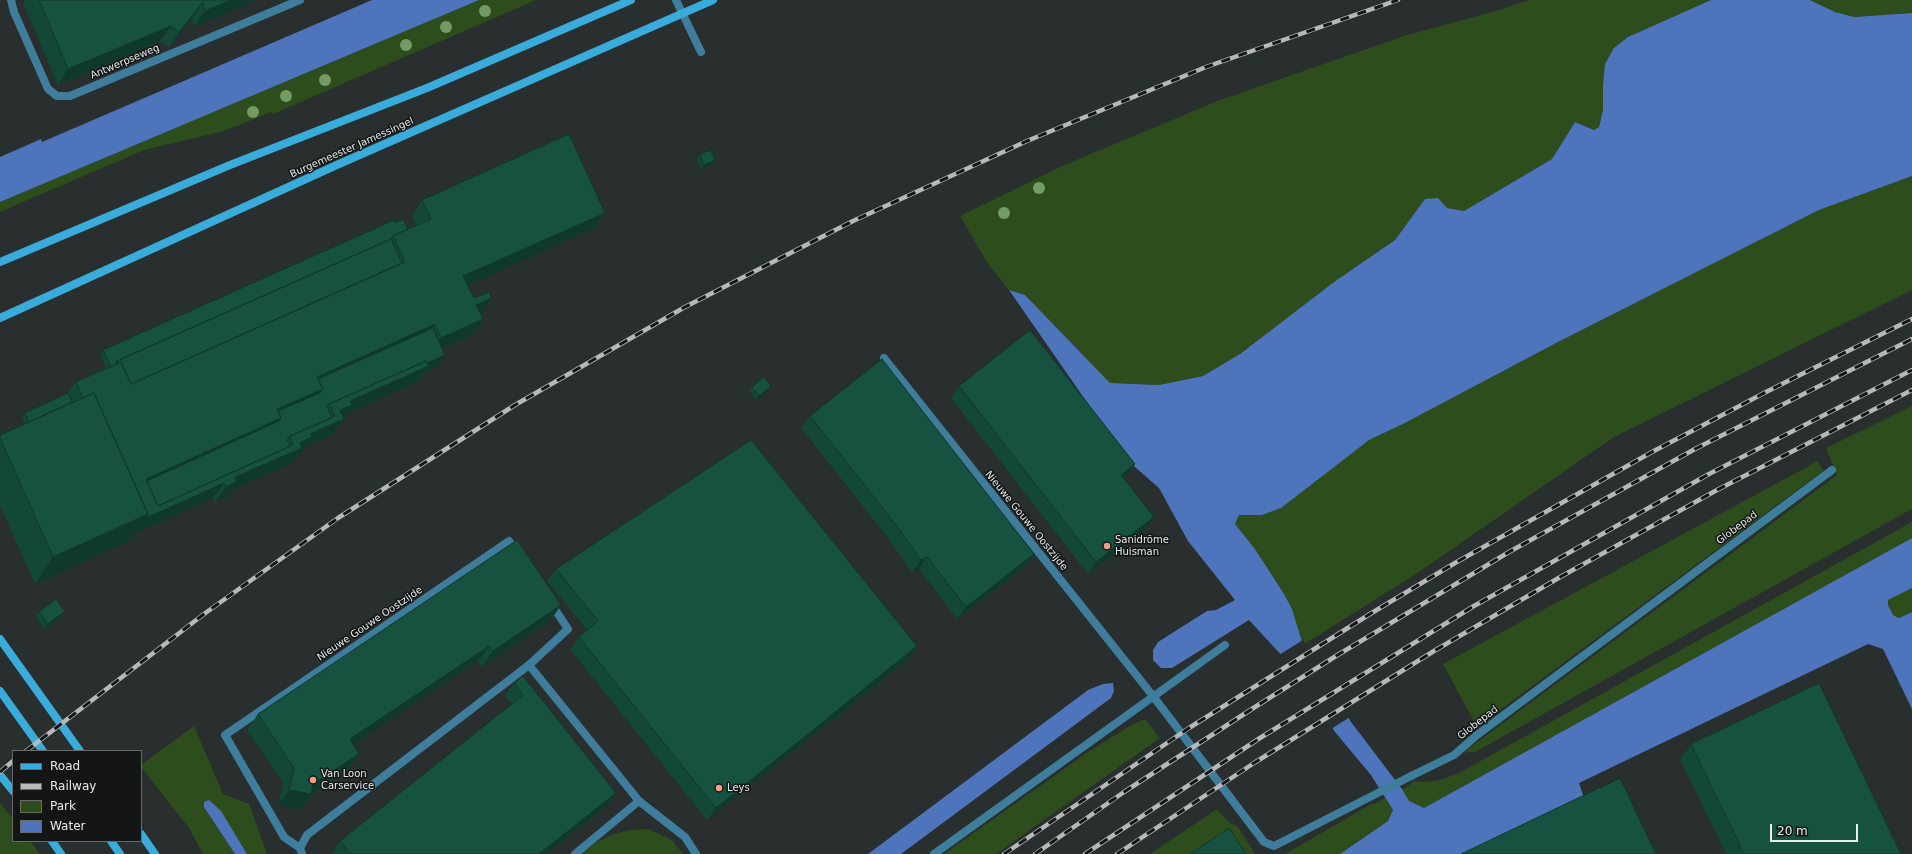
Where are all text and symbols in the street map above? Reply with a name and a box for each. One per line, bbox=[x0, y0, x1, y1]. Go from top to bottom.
street label: Antwerpseweg bbox=[89, 42, 161, 82]
street label: Burgemeester Jamessingel bbox=[288, 115, 416, 181]
street label: Nieuwe Gouwe Oostzijde bbox=[982, 469, 1070, 573]
street label: Globepad bbox=[1714, 509, 1760, 547]
place label: Sanidrõme Huisman bbox=[1115, 534, 1169, 558]
marker: Sanidrõme Huisman bbox=[1102, 541, 1112, 551]
street label: Nieuwe Gouwe Oostzijde bbox=[315, 584, 425, 664]
street label: Globepad bbox=[1455, 704, 1501, 742]
legend bbox=[12, 750, 142, 842]
text: Road bbox=[50, 759, 80, 773]
place label: Van Loon Carservice bbox=[321, 768, 374, 792]
marker: Van Loon Carservice bbox=[308, 775, 318, 785]
text: Railway bbox=[50, 779, 96, 793]
place label: Leys bbox=[727, 782, 750, 794]
marker: Leys bbox=[714, 783, 724, 793]
text: Park bbox=[50, 799, 76, 813]
scale bar bbox=[1772, 816, 1860, 842]
text: Water bbox=[50, 819, 85, 833]
text: 20 m bbox=[1777, 824, 1808, 838]

